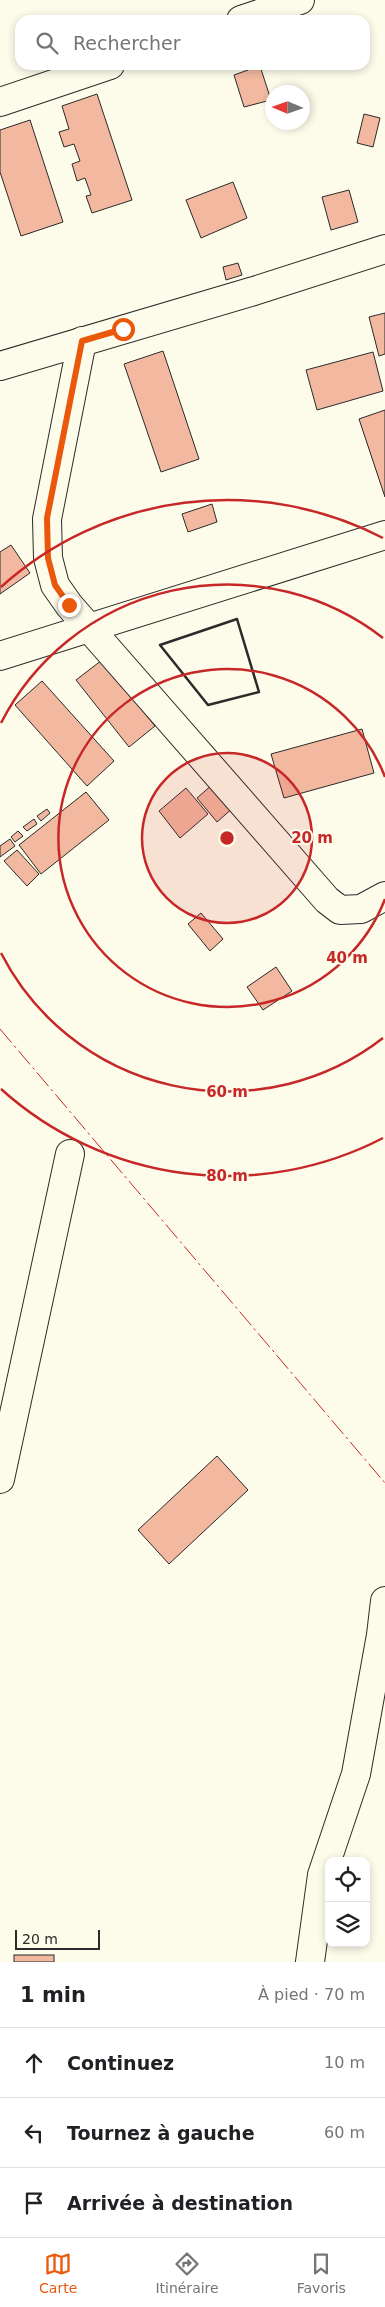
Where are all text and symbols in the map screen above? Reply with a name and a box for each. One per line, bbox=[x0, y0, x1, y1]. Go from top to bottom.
search box bbox=[15, 15, 370, 70]
icon: search bbox=[33, 29, 61, 57]
text: Rechercher bbox=[73, 32, 181, 54]
north arrow bbox=[265, 85, 310, 130]
route start bbox=[112, 318, 135, 341]
route end bbox=[58, 594, 81, 617]
centre of rings bbox=[218, 829, 236, 847]
text: 20 m bbox=[291, 829, 333, 847]
text: 40 m bbox=[326, 949, 368, 967]
text: 60 m bbox=[206, 1083, 248, 1101]
text: 80 m bbox=[206, 1167, 248, 1185]
map controls bbox=[325, 1857, 370, 1947]
button: locate bbox=[325, 1857, 370, 1902]
button: layers bbox=[325, 1902, 370, 1947]
scale bar bbox=[15, 1927, 100, 1950]
text: 20 m bbox=[22, 1931, 58, 1947]
text: 1 min bbox=[20, 1983, 86, 2007]
text: À pied · 70 m bbox=[258, 1985, 365, 2004]
icon: ahead bbox=[20, 2049, 48, 2077]
text: Continuez bbox=[67, 2052, 174, 2074]
text: 10 m bbox=[324, 2053, 365, 2072]
icon: left bbox=[20, 2119, 48, 2147]
text: Tournez à gauche bbox=[67, 2122, 255, 2144]
text: 60 m bbox=[324, 2123, 365, 2142]
icon: arrive bbox=[20, 2189, 48, 2217]
text: Arrivée à destination bbox=[67, 2192, 293, 2214]
tab: Carte bbox=[39, 2250, 77, 2296]
tab: Itinéraire bbox=[155, 2250, 219, 2296]
tab: Favoris bbox=[297, 2250, 346, 2296]

